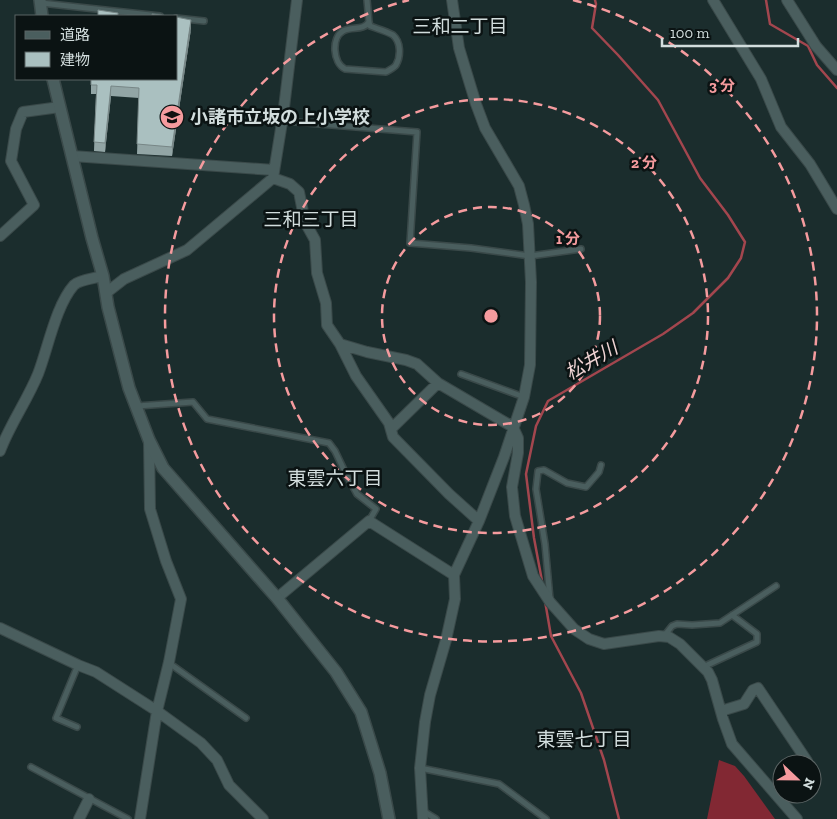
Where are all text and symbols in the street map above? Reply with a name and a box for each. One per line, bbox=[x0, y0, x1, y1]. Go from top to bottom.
legend bbox=[15, 15, 178, 80]
district label: 三和二丁目 bbox=[412, 15, 508, 38]
scale bar bbox=[662, 15, 798, 47]
text: 100 m bbox=[670, 24, 709, 42]
text: 道路 bbox=[60, 26, 90, 44]
text: 建物 bbox=[60, 51, 90, 69]
text: 3 分 bbox=[709, 77, 735, 95]
school or university icon: 小諸市立坂の上小学校 bbox=[159, 104, 185, 130]
place label: 小諸市立坂の上小学校 bbox=[190, 106, 370, 128]
text: 2 分 bbox=[631, 154, 657, 172]
district label: 三和三丁目 bbox=[263, 208, 359, 231]
text: 1 分 bbox=[556, 230, 580, 248]
centre of rings bbox=[482, 307, 500, 325]
water label: 松井川 bbox=[561, 335, 623, 385]
district label: 東雲六丁目 bbox=[287, 467, 383, 490]
district label: 東雲七丁目 bbox=[536, 728, 632, 751]
north arrow bbox=[772, 754, 822, 804]
text: N bbox=[799, 776, 818, 792]

